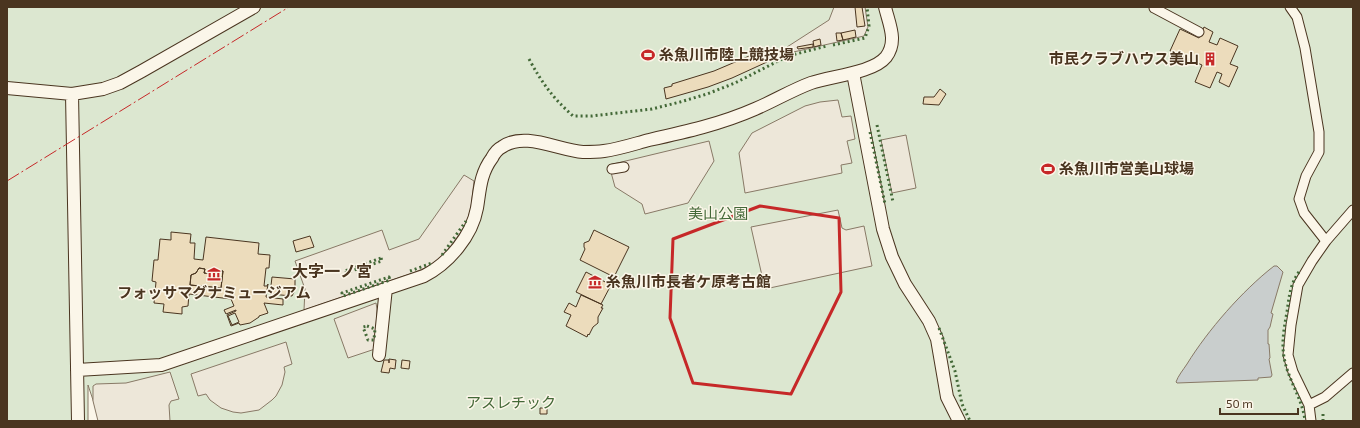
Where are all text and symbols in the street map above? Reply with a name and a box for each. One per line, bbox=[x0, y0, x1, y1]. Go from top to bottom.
place label: 糸魚川市陸上競技場 bbox=[659, 45, 794, 63]
sports icon: 糸魚川市陸上競技場 bbox=[640, 47, 656, 63]
place label: 市民クラブハウス美山 bbox=[1049, 49, 1199, 67]
building icon: 市民クラブハウス美山 bbox=[1202, 51, 1218, 67]
place label: 糸魚川市営美山球場 bbox=[1059, 159, 1194, 177]
sports icon: 糸魚川市営美山球場 bbox=[1040, 161, 1056, 177]
park label: 美山公園 bbox=[688, 204, 748, 222]
district label: 大字一ノ宮 bbox=[292, 261, 372, 280]
museum icon: フォッサマグナミュージアム bbox=[206, 266, 222, 282]
place label: 糸魚川市長者ケ原考古館 bbox=[606, 272, 771, 290]
museum icon: 糸魚川市長者ケ原考古館 bbox=[587, 274, 603, 290]
place label: フォッサマグナミュージアム bbox=[117, 283, 311, 301]
scale bar bbox=[1220, 390, 1298, 416]
park label: アスレチック bbox=[466, 393, 556, 411]
text: 50 m bbox=[1226, 396, 1253, 410]

